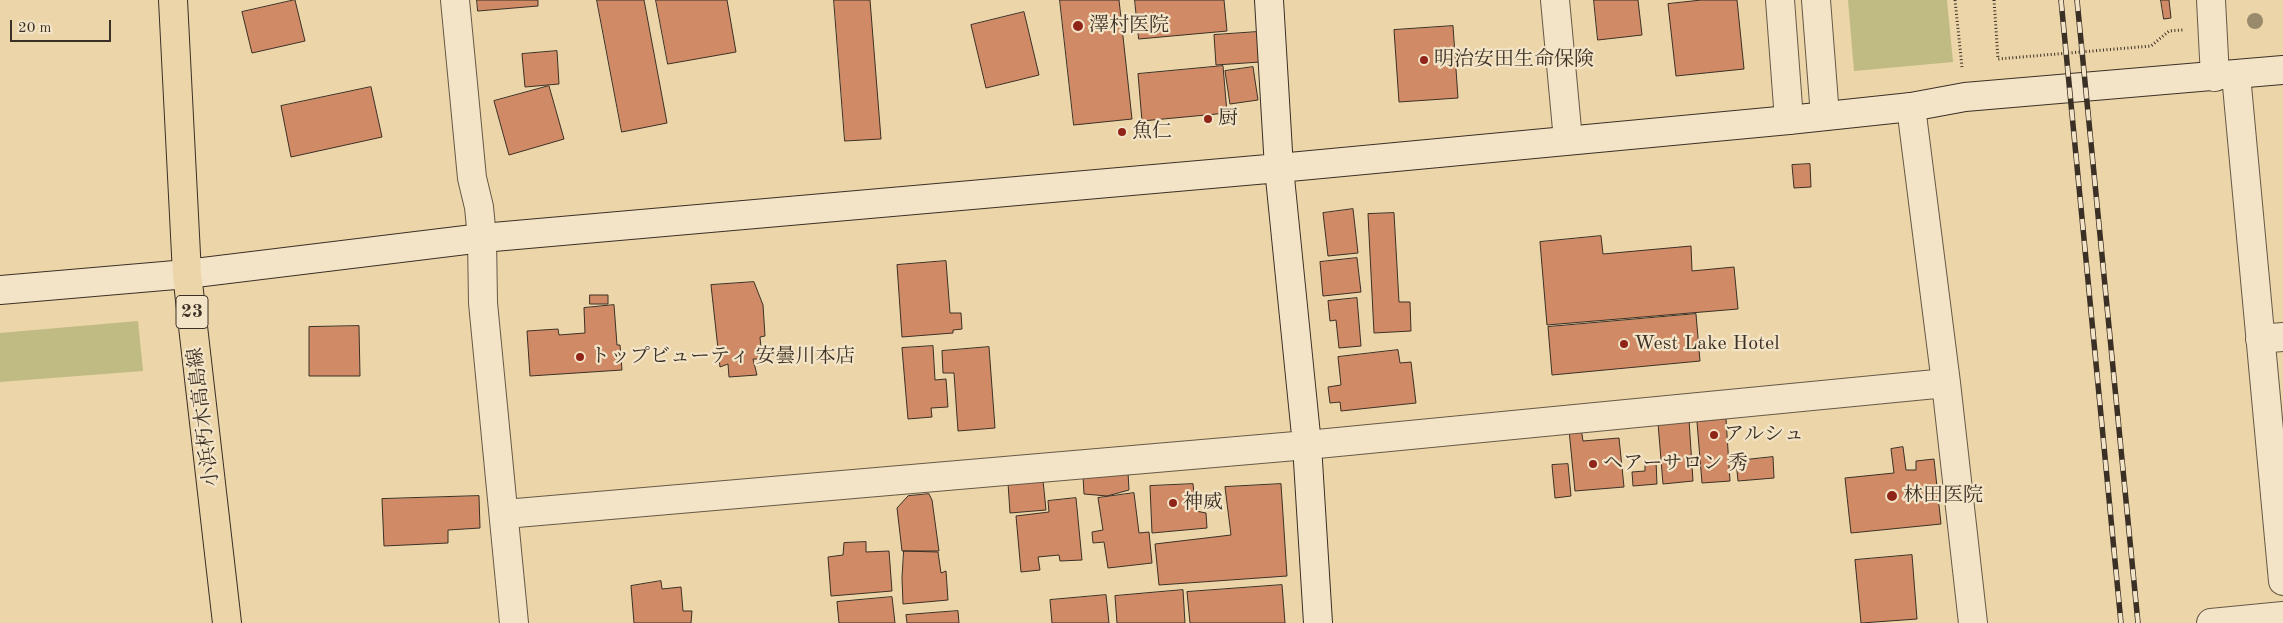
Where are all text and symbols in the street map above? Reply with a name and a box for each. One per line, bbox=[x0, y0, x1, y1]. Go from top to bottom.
scale bar bbox=[12, 10, 114, 42]
place label: 澤村医院 bbox=[1089, 14, 1169, 38]
marker: 澤村医院 bbox=[1071, 19, 1085, 33]
text: 20 m bbox=[18, 21, 52, 36]
place label: 明治安田生命保険 bbox=[1434, 48, 1594, 72]
marker: 明治安田生命保険 bbox=[1418, 54, 1430, 66]
place label: 厨 bbox=[1218, 107, 1238, 131]
marker: 厨 bbox=[1202, 113, 1214, 125]
place label: 魚仁 bbox=[1132, 120, 1172, 144]
marker: 魚仁 bbox=[1116, 126, 1128, 138]
road number: 23 bbox=[176, 296, 208, 328]
place label: West Lake Hotel bbox=[1634, 332, 1780, 356]
marker: West Lake Hotel bbox=[1618, 338, 1630, 350]
place label: トップビューティ 安曇川本店 bbox=[590, 345, 856, 369]
street label: 小浜朽木高島線 bbox=[184, 346, 224, 488]
marker: トップビューティ 安曇川本店 bbox=[574, 351, 586, 363]
place label: アルシュ bbox=[1724, 423, 1804, 447]
marker: アルシュ bbox=[1708, 429, 1720, 441]
place label: ヘアーサロン 秀 bbox=[1603, 452, 1748, 476]
marker: ヘアーサロン 秀 bbox=[1587, 458, 1599, 470]
place label: 林田医院 bbox=[1903, 484, 1983, 508]
marker: 林田医院 bbox=[1885, 489, 1899, 503]
place label: 神威 bbox=[1183, 491, 1223, 515]
marker: 神威 bbox=[1167, 497, 1179, 509]

